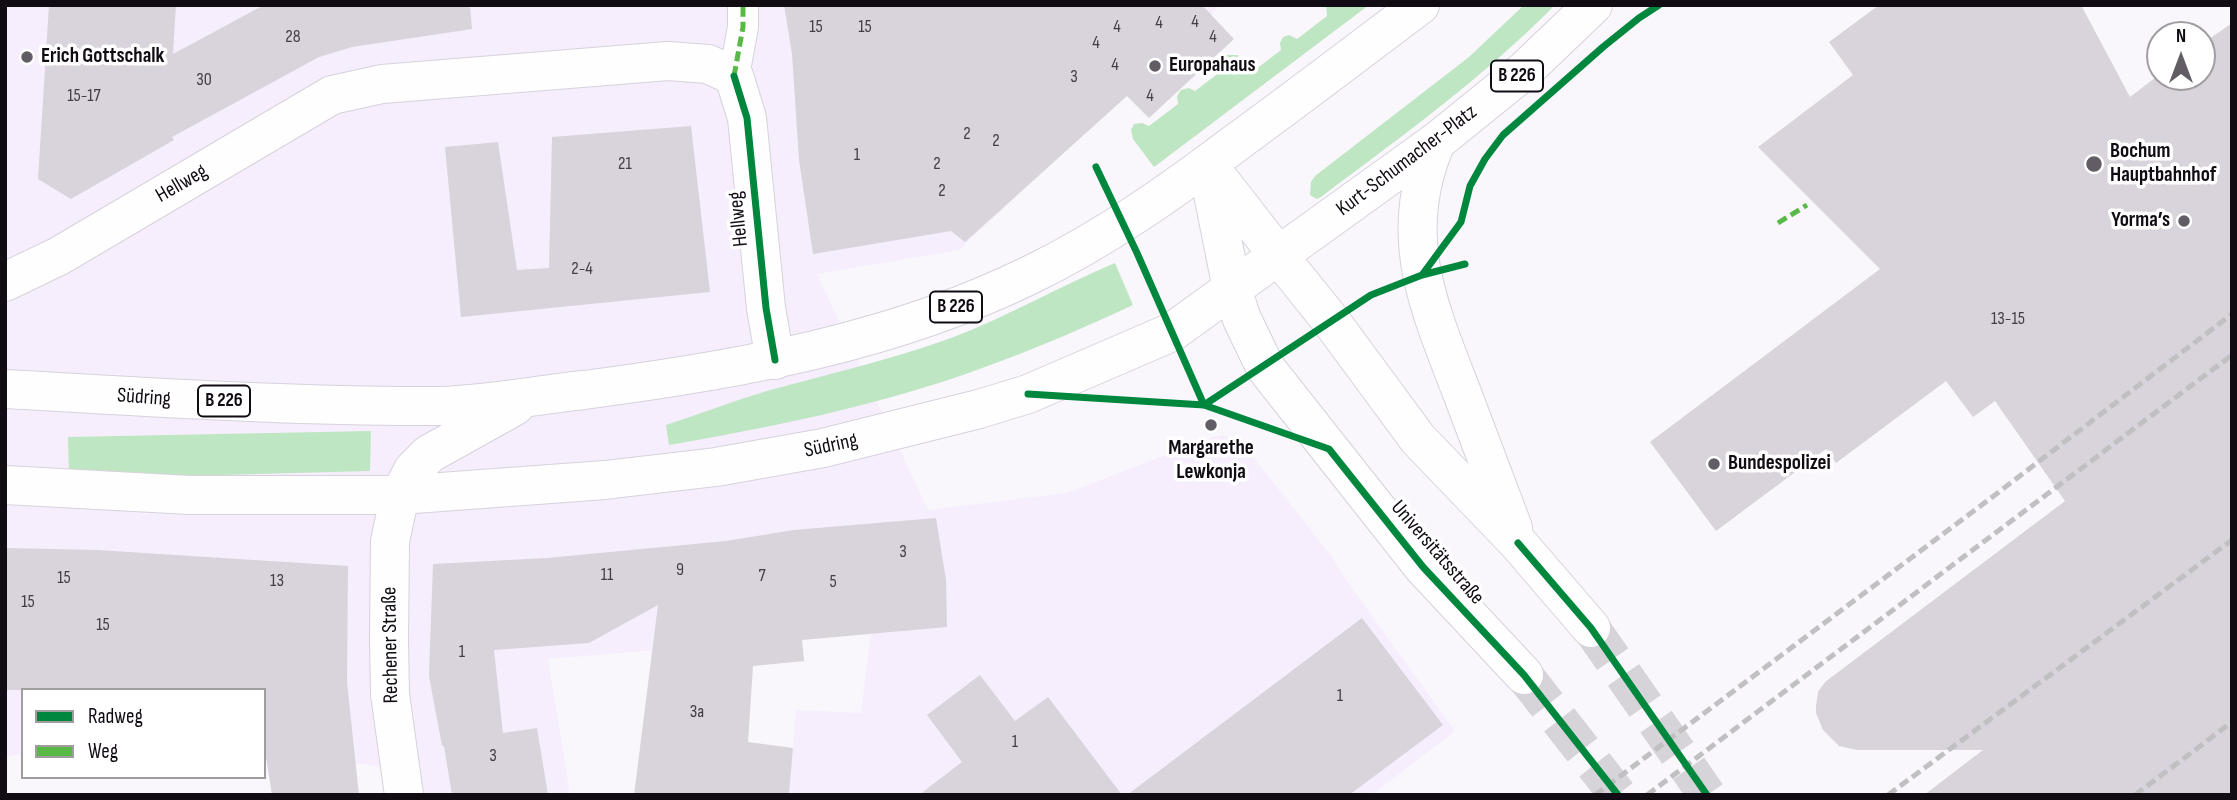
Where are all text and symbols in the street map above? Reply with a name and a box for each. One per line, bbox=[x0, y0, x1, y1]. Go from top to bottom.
house number: 4 bbox=[1191, 11, 1199, 33]
house number: 4 bbox=[1155, 12, 1163, 34]
house number: 15 bbox=[809, 16, 823, 38]
house number: 15 bbox=[858, 16, 872, 38]
house number: 4 bbox=[1113, 16, 1121, 38]
north arrow bbox=[2146, 21, 2216, 91]
text: N bbox=[2176, 25, 2186, 48]
house number: 28 bbox=[285, 26, 301, 48]
house number: 4 bbox=[1209, 26, 1217, 48]
house number: 4 bbox=[1092, 32, 1100, 54]
place label: Erich Gottschalk bbox=[41, 44, 164, 70]
marker: Erich Gottschalk bbox=[19, 49, 35, 65]
place label: Europahaus bbox=[1169, 53, 1256, 79]
house number: 4 bbox=[1111, 54, 1119, 76]
marker: Europahaus bbox=[1147, 58, 1163, 74]
road number: B 226 bbox=[1491, 60, 1543, 92]
house number: 3 bbox=[1070, 66, 1078, 88]
house number: 30 bbox=[196, 69, 212, 91]
house number: 15-17 bbox=[67, 85, 101, 107]
house number: 4 bbox=[1146, 85, 1154, 107]
street label: Kurt-Schumacher-Platz bbox=[1332, 100, 1482, 222]
house number: 2 bbox=[963, 123, 971, 145]
house number: 2 bbox=[992, 130, 1000, 152]
place label: Bochum Hauptbahnhof bbox=[2110, 139, 2216, 189]
house number: 1 bbox=[854, 144, 860, 166]
house number: 21 bbox=[618, 153, 632, 175]
house number: 2 bbox=[933, 153, 941, 175]
marker: Bochum Hauptbahnhof bbox=[2084, 154, 2104, 174]
street label: Hellweg bbox=[152, 159, 212, 209]
house number: 2 bbox=[938, 180, 946, 202]
street label: Hellweg bbox=[724, 190, 754, 248]
place label: Yorma’s bbox=[2111, 208, 2170, 234]
marker: Yorma’s bbox=[2176, 213, 2192, 229]
house number: 2-4 bbox=[571, 258, 593, 280]
road number: B 226 bbox=[930, 292, 982, 322]
house number: 13-15 bbox=[1991, 308, 2025, 330]
street label: Südring bbox=[116, 384, 172, 412]
road number: B 226 bbox=[198, 386, 250, 416]
marker: Margarethe Lewkonja bbox=[1203, 417, 1219, 433]
street label: Südring bbox=[802, 428, 860, 464]
place label: Margarethe Lewkonja bbox=[1168, 436, 1254, 486]
place label: Bundespolizei bbox=[1728, 451, 1831, 477]
marker: Bundespolizei bbox=[1706, 456, 1722, 472]
street label: Universitätsstraße bbox=[1385, 496, 1489, 610]
house number: 3 bbox=[899, 541, 907, 563]
house number: 9 bbox=[676, 559, 684, 581]
house number: 11 bbox=[601, 564, 613, 586]
house number: 7 bbox=[758, 565, 766, 587]
house number: 15 bbox=[57, 567, 71, 589]
house number: 13 bbox=[270, 570, 284, 592]
house number: 5 bbox=[829, 571, 837, 593]
street label: Rechener Straße bbox=[377, 586, 405, 704]
house number: 15 bbox=[21, 591, 35, 613]
house number: 15 bbox=[96, 614, 110, 636]
house number: 1 bbox=[459, 641, 465, 663]
house number: 1 bbox=[1337, 685, 1343, 707]
legend bbox=[21, 688, 266, 779]
house number: 3a bbox=[690, 701, 704, 723]
text: Radweg bbox=[88, 704, 143, 729]
house number: 1 bbox=[1012, 731, 1018, 753]
text: Weg bbox=[88, 739, 118, 764]
house number: 3 bbox=[489, 745, 497, 767]

